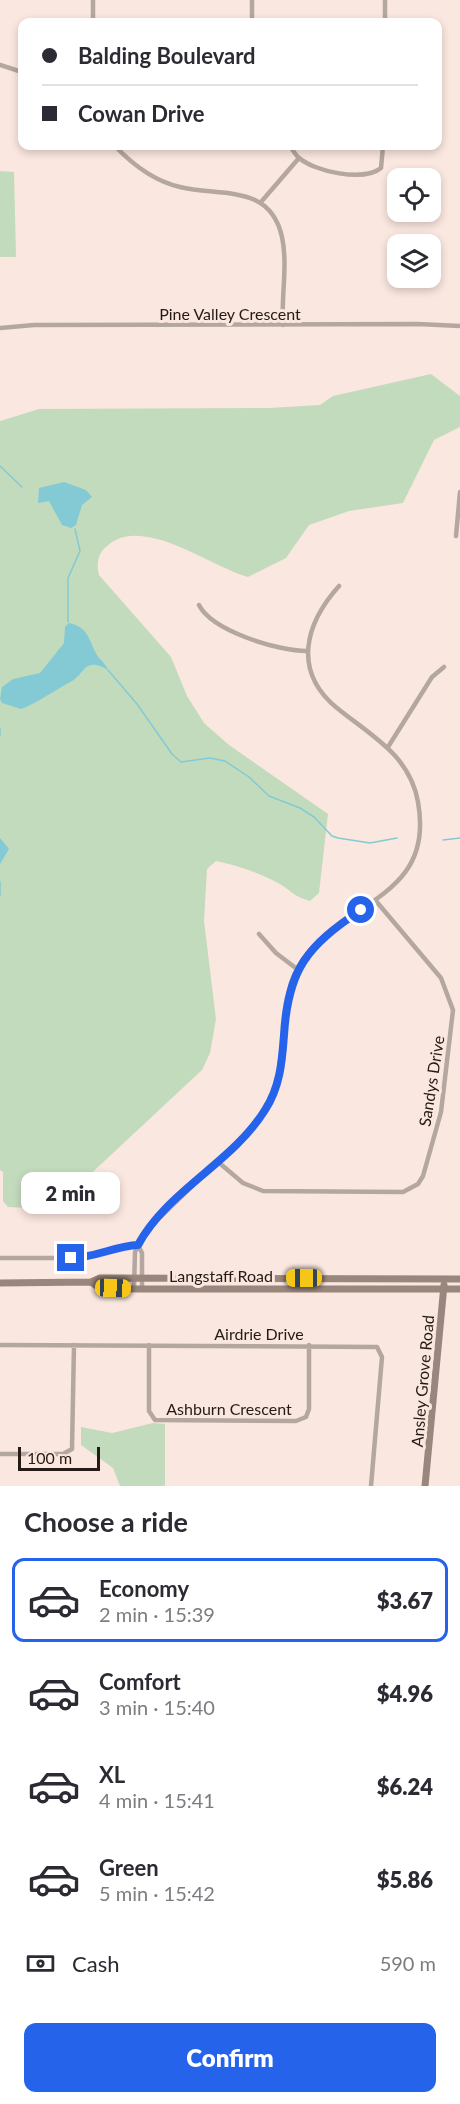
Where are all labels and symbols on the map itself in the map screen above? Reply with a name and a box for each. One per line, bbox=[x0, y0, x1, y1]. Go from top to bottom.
street label: Pine Valley Crescent bbox=[159, 304, 301, 323]
route start bbox=[347, 896, 374, 923]
street label: Sandys Drive bbox=[414, 1034, 448, 1128]
callout: 2 min bbox=[22, 1171, 121, 1213]
route end bbox=[57, 1244, 84, 1271]
street label: Langstaff Road bbox=[169, 1266, 273, 1285]
car bbox=[286, 1269, 322, 1287]
car bbox=[95, 1278, 131, 1298]
street label: Ansley Grove Road bbox=[407, 1314, 437, 1448]
street label: Airdrie Drive bbox=[214, 1324, 304, 1343]
street label: Ashburn Crescent bbox=[166, 1399, 292, 1418]
scale bar bbox=[18, 1444, 100, 1472]

